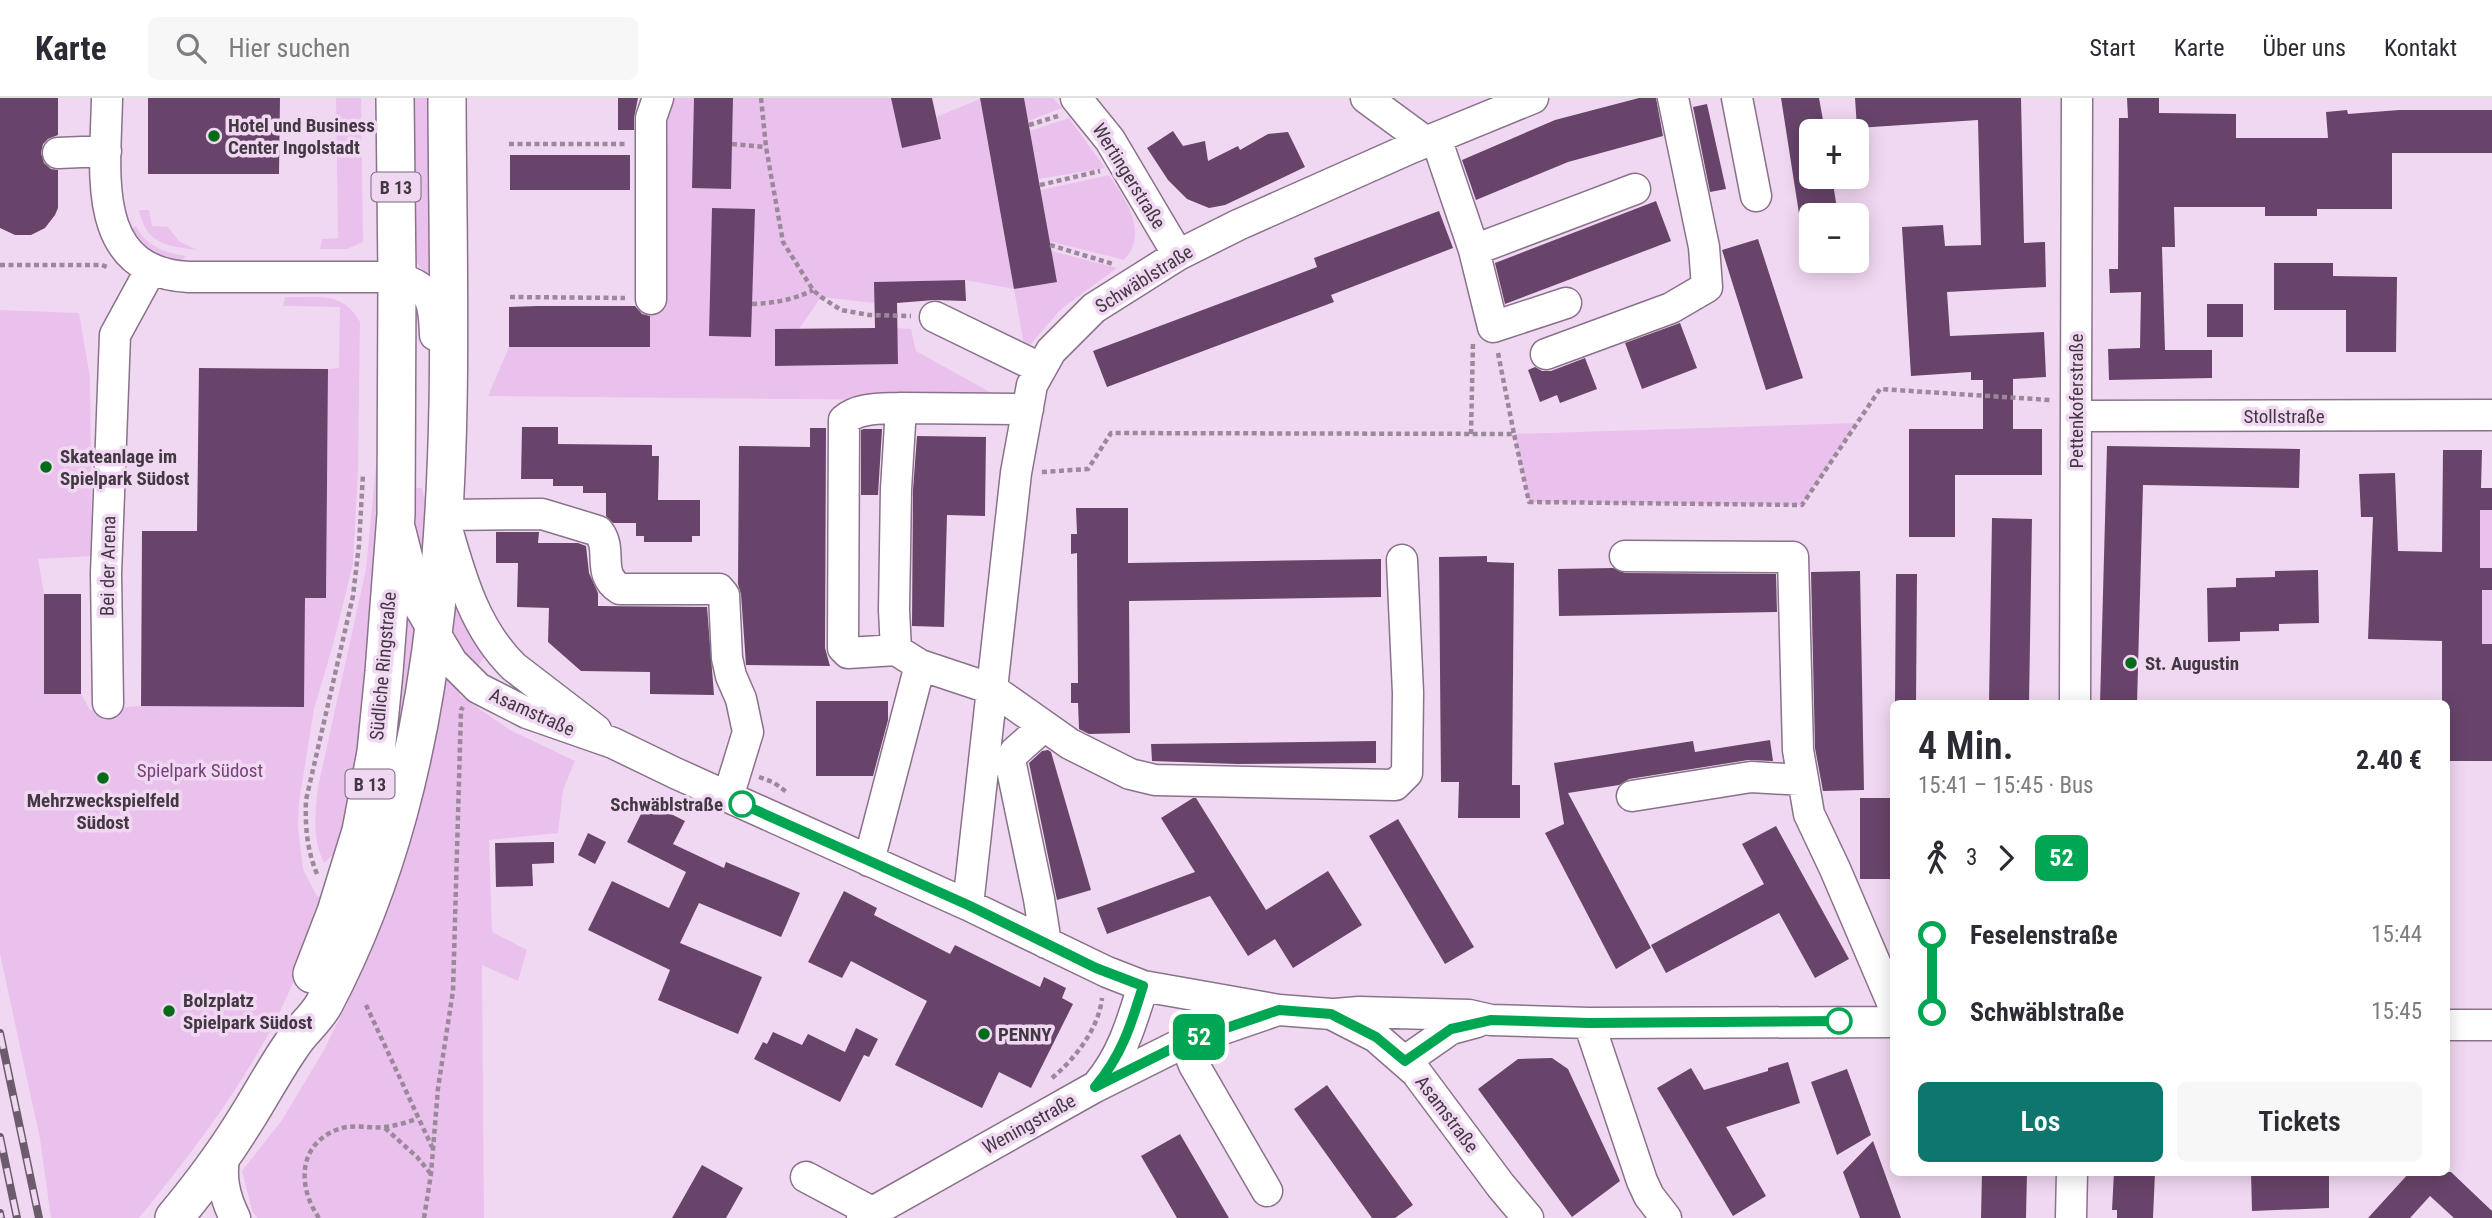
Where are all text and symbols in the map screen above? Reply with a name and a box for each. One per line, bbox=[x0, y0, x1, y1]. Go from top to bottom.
search box bbox=[148, 17, 638, 80]
text: Karte bbox=[35, 29, 106, 68]
icon: search bbox=[172, 29, 210, 67]
text: Hier suchen bbox=[228, 33, 350, 63]
text: Start bbox=[2090, 34, 2136, 62]
text: Karte bbox=[2174, 34, 2224, 62]
text: Über uns bbox=[2262, 34, 2346, 62]
text: Kontakt bbox=[2384, 34, 2457, 62]
place label: Hotel und Business Center Ingolstadt bbox=[228, 114, 375, 159]
street label: Wertingerstraße bbox=[1087, 119, 1171, 233]
map controls bbox=[1799, 119, 1869, 273]
button: + bbox=[1799, 119, 1869, 189]
marker: Hotel und Business Center Ingolstadt bbox=[206, 128, 222, 144]
road number: B 13 bbox=[372, 172, 420, 202]
button: − bbox=[1799, 203, 1869, 273]
street label: Schwäblstraße bbox=[1091, 240, 1197, 318]
street label: Pettenkoferstraße bbox=[2065, 333, 2088, 468]
street label: Stollstraße bbox=[2243, 405, 2325, 428]
place label: Skateanlage im Spielpark Südost bbox=[60, 445, 190, 490]
marker: Skateanlage im Spielpark Südost bbox=[38, 459, 54, 475]
street label: Bei der Arena bbox=[96, 516, 120, 616]
street label: Südliche Ringstraße bbox=[365, 591, 401, 741]
place label: St. Augustin bbox=[2145, 652, 2239, 675]
marker: St. Augustin bbox=[2123, 655, 2139, 671]
street label: Asamstraße bbox=[486, 683, 578, 741]
text: 4 Min. bbox=[1918, 724, 2013, 768]
text: 2.40 € bbox=[2356, 745, 2422, 775]
park label: Spielpark Südost bbox=[137, 759, 263, 782]
marker: Mehrzweckspielfeld Südost bbox=[95, 770, 111, 786]
road number: B 13 bbox=[346, 770, 394, 798]
text: 15:41 – 15:45 · Bus bbox=[1918, 772, 2094, 799]
place label: Mehrzweckspielfeld Südost bbox=[27, 789, 179, 834]
marker: Schwäblstraße bbox=[729, 791, 755, 817]
place label: Schwäblstraße bbox=[610, 793, 723, 816]
icon: walk bbox=[1918, 839, 1956, 877]
icon: forward bbox=[1987, 839, 2025, 877]
text: 3 bbox=[1966, 844, 1977, 871]
text: 52 bbox=[2049, 844, 2074, 872]
text: Feselenstraße bbox=[1970, 920, 2118, 950]
text: 15:44 bbox=[2371, 921, 2422, 948]
place label: Bolzplatz Spielpark Südost bbox=[183, 989, 313, 1034]
text: Schwäblstraße bbox=[1970, 997, 2124, 1027]
text: 15:45 bbox=[2371, 998, 2422, 1025]
marker: Bolzplatz Spielpark Südost bbox=[161, 1003, 177, 1019]
unlabelled marker bbox=[1826, 1008, 1852, 1034]
line badge: 52 bbox=[1168, 1014, 1230, 1060]
place label: PENNY bbox=[998, 1023, 1052, 1046]
text: 52 bbox=[1187, 1023, 1211, 1051]
marker: PENNY bbox=[976, 1026, 992, 1042]
street label: Asamstraße bbox=[1411, 1071, 1484, 1157]
button: Los bbox=[1918, 1082, 2163, 1162]
button: Tickets bbox=[2177, 1082, 2422, 1162]
street label: Weningstraße bbox=[978, 1089, 1080, 1159]

